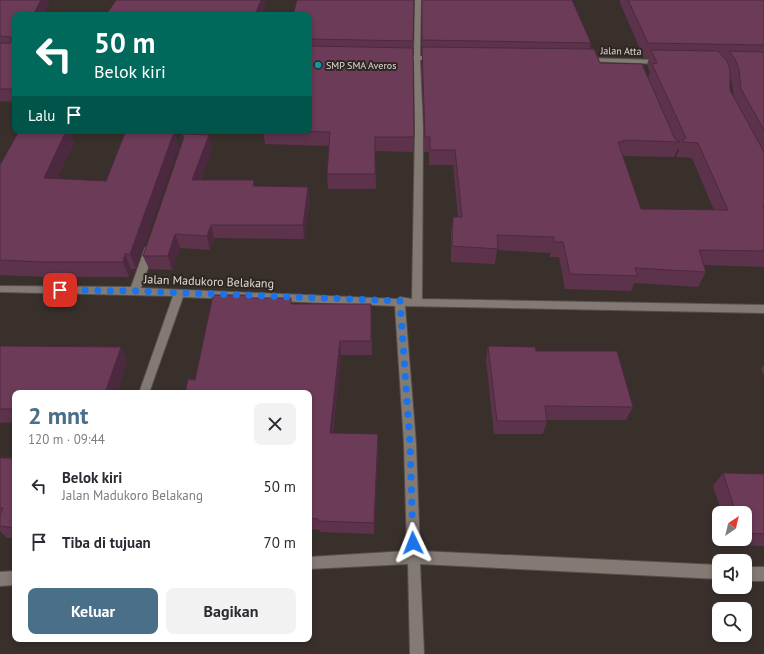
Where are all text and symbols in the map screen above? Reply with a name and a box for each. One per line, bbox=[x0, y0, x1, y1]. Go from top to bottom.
text: 50 m bbox=[94, 24, 155, 61]
icon: left bbox=[28, 28, 80, 80]
street label: Jalan Atta bbox=[599, 44, 642, 58]
place label: SMP SMA Averos bbox=[326, 59, 396, 72]
text: Belok kiri bbox=[94, 60, 166, 83]
marker: SMP SMA Averos bbox=[313, 60, 323, 70]
icon: arrive bbox=[63, 104, 85, 126]
text: Lalu bbox=[28, 106, 55, 125]
street label: Jalan Madukoro Belakang bbox=[143, 271, 274, 291]
pin bbox=[43, 273, 77, 307]
icon: arrive bbox=[49, 279, 71, 301]
text: 2 mnt bbox=[28, 400, 88, 431]
button: close bbox=[254, 403, 296, 445]
text: 120 m · 09:44 bbox=[28, 431, 105, 448]
text: Belok kiri bbox=[62, 468, 122, 487]
icon: left bbox=[28, 475, 50, 497]
text: 50 m bbox=[263, 477, 296, 496]
text: Jalan Madukoro Belakang bbox=[62, 487, 203, 504]
north arrow bbox=[712, 506, 752, 546]
map controls bbox=[712, 506, 752, 642]
position arrow bbox=[392, 522, 434, 564]
icon: arrive bbox=[28, 531, 50, 553]
text: Tiba di tujuan bbox=[62, 533, 151, 552]
text: 70 m bbox=[263, 533, 296, 552]
button: sound bbox=[712, 554, 752, 594]
button: Keluar bbox=[28, 588, 158, 634]
button: Bagikan bbox=[166, 588, 296, 634]
button: search bbox=[712, 602, 752, 642]

